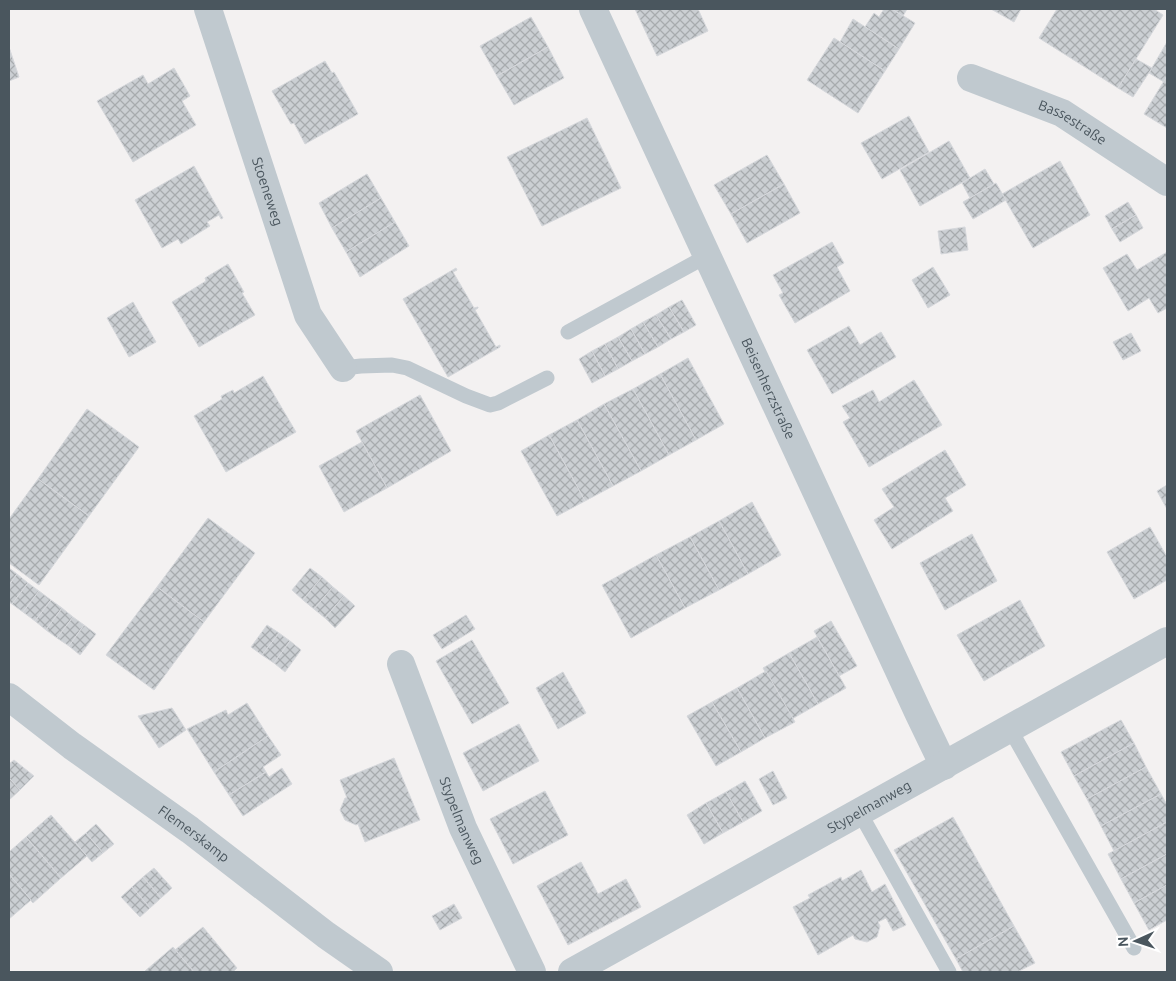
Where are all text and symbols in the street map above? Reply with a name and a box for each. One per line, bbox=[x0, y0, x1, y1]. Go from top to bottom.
street label: Bassestraße bbox=[1036, 97, 1110, 148]
street label: Stoeneweg bbox=[249, 155, 286, 228]
street label: Beisenherzstraße bbox=[738, 335, 799, 442]
street label: Stypelmanweg bbox=[436, 775, 487, 867]
street label: Stypelmanweg bbox=[825, 777, 914, 836]
street label: Flemerskamp bbox=[155, 802, 233, 865]
north arrow bbox=[1111, 916, 1161, 966]
text: N bbox=[1115, 936, 1131, 947]

